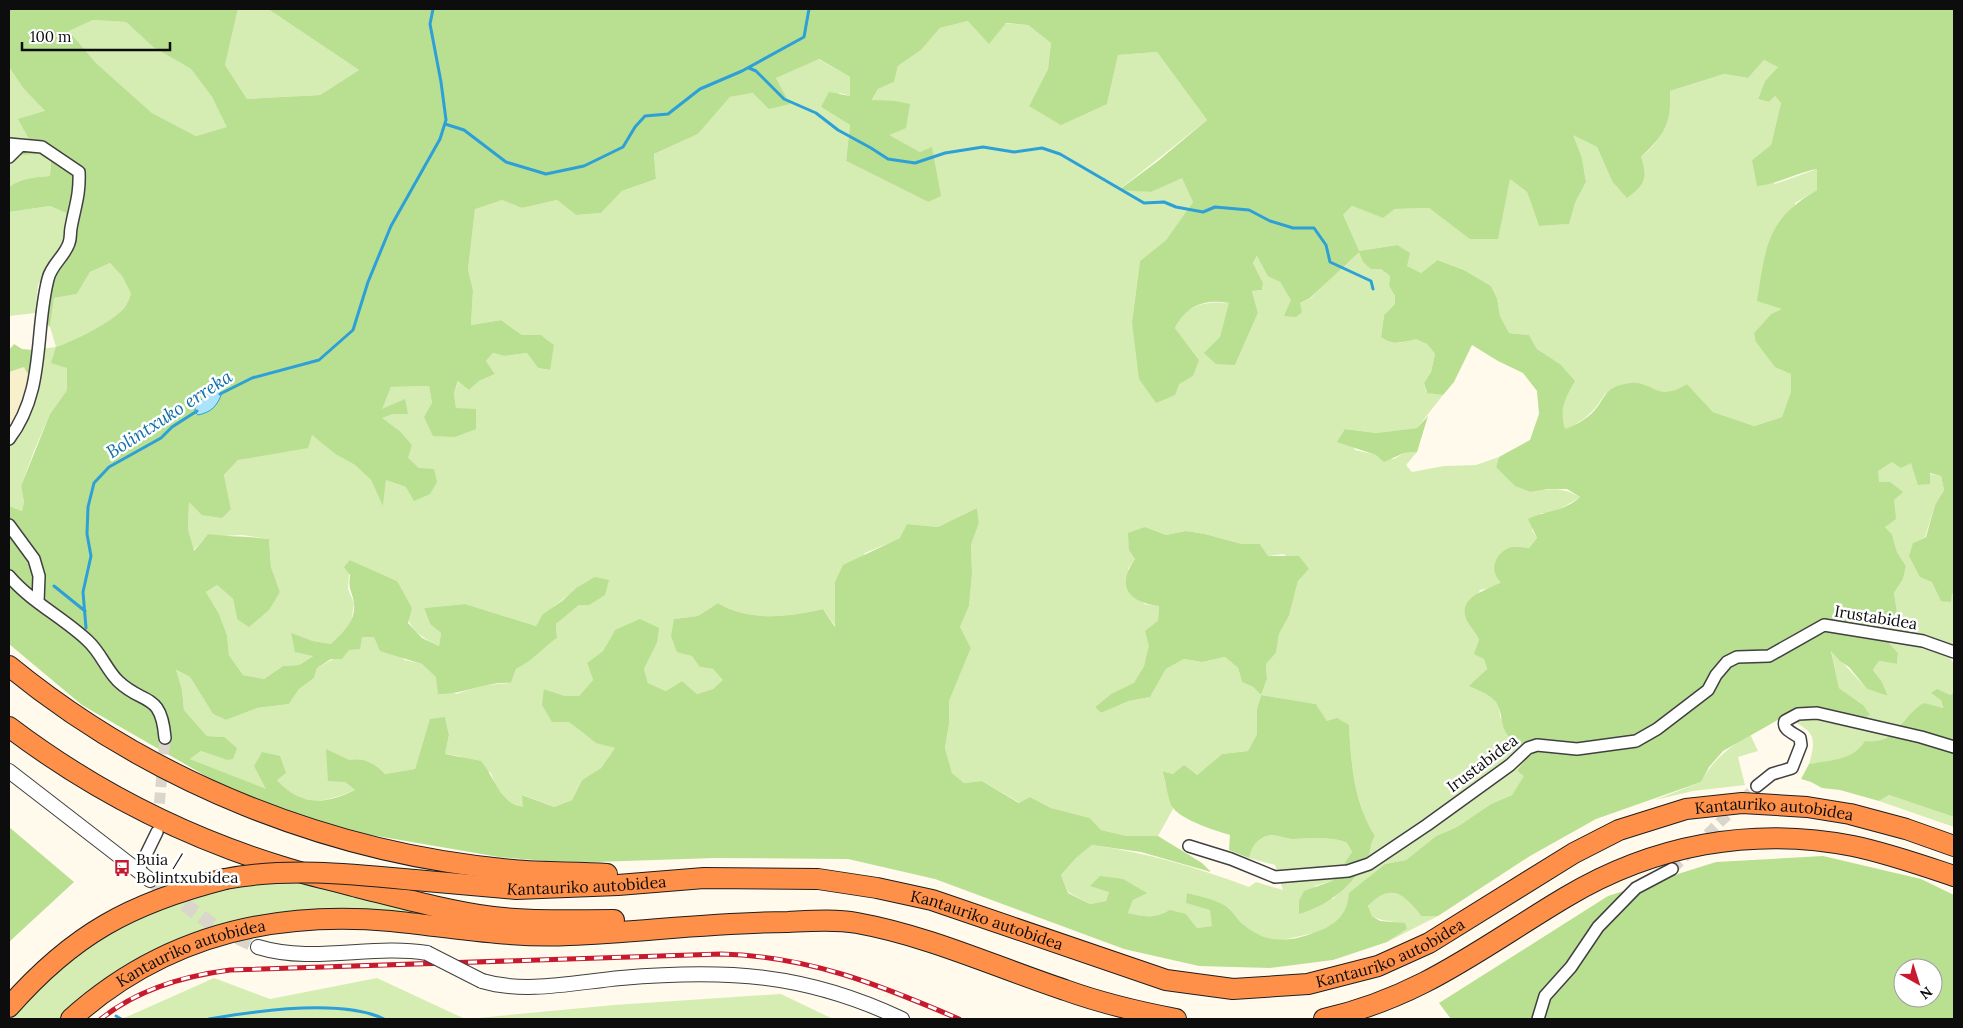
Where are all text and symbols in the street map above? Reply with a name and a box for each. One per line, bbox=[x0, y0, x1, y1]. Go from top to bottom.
scale bar bbox=[22, 20, 170, 52]
text: 100 m bbox=[30, 27, 71, 46]
water label: Bolintxuko erreka bbox=[102, 365, 236, 463]
street label: Irustabidea bbox=[1833, 601, 1919, 633]
street label: Irustabidea bbox=[1443, 730, 1521, 796]
street label: Kantauriko autobidea bbox=[1694, 793, 1855, 824]
place label: Buia / Bolintxubidea bbox=[136, 849, 238, 887]
bus stop icon: Buia / Bolintxubidea bbox=[112, 858, 132, 878]
street label: Kantauriko autobidea bbox=[506, 871, 667, 899]
street label: Kantauriko autobidea bbox=[909, 886, 1066, 954]
street label: Kantauriko autobidea bbox=[1314, 913, 1468, 992]
street label: Kantauriko autobidea bbox=[112, 915, 267, 991]
north arrow bbox=[1893, 958, 1943, 1008]
text: N bbox=[1916, 983, 1936, 1004]

